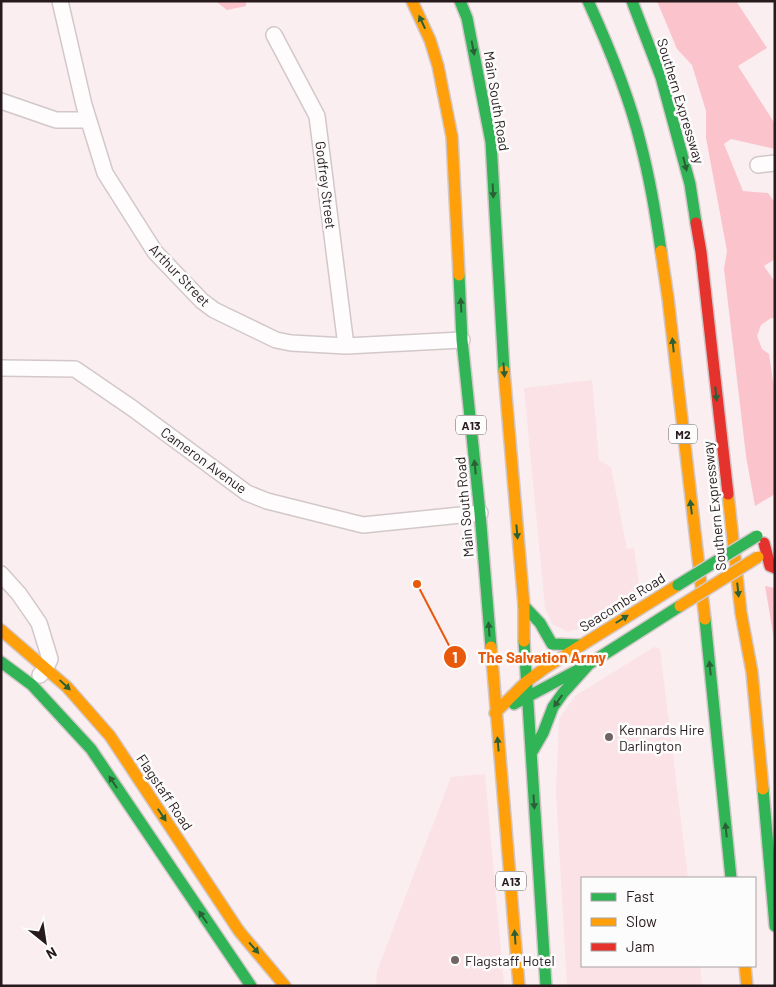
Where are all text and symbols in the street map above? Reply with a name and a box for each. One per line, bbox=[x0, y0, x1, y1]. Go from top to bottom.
one-way arrow bbox=[418, 15, 426, 29]
street label: Southern Expressway bbox=[654, 36, 708, 166]
one-way arrow bbox=[470, 40, 478, 56]
street label: Main South Road bbox=[481, 50, 513, 152]
street label: Godfrey Street bbox=[312, 140, 340, 230]
one-way arrow bbox=[681, 156, 689, 171]
one-way arrow bbox=[490, 183, 498, 199]
street label: Arthur Street bbox=[146, 240, 214, 310]
one-way arrow bbox=[456, 297, 464, 313]
one-way arrow bbox=[669, 337, 677, 353]
one-way arrow bbox=[500, 363, 508, 379]
one-way arrow bbox=[713, 386, 721, 402]
road number: A13 bbox=[456, 416, 486, 434]
street label: Cameron Avenue bbox=[158, 423, 250, 497]
road number: M2 bbox=[669, 424, 697, 444]
street label: Southern Expressway bbox=[699, 440, 729, 572]
street label: Main South Road bbox=[451, 456, 477, 558]
one-way arrow bbox=[471, 459, 479, 475]
one-way arrow bbox=[687, 498, 695, 514]
one-way arrow bbox=[514, 525, 522, 541]
street label: Seacombe Road bbox=[576, 569, 668, 635]
one-way arrow bbox=[734, 583, 742, 599]
one-way arrow bbox=[616, 615, 629, 624]
one-way arrow bbox=[485, 621, 493, 637]
callout: The Salvation Army bbox=[443, 642, 616, 672]
text: 1 bbox=[452, 648, 458, 666]
text: The Salvation Army bbox=[478, 648, 607, 666]
one-way arrow bbox=[706, 660, 714, 676]
one-way arrow bbox=[58, 679, 70, 691]
one-way arrow bbox=[553, 694, 563, 708]
place label: Kennards Hire Darlington bbox=[619, 721, 704, 754]
marker: Kennards Hire Darlington bbox=[603, 731, 615, 743]
one-way arrow bbox=[494, 736, 502, 752]
street label: Flagstaff Road bbox=[133, 751, 197, 833]
one-way arrow bbox=[108, 775, 118, 788]
one-way arrow bbox=[531, 794, 539, 810]
one-way arrow bbox=[157, 808, 167, 821]
one-way arrow bbox=[722, 821, 730, 837]
road number: A13 bbox=[496, 871, 526, 890]
legend bbox=[581, 877, 756, 967]
text: Fast bbox=[626, 887, 654, 905]
one-way arrow bbox=[198, 910, 208, 923]
text: Slow bbox=[626, 912, 657, 930]
north arrow bbox=[20, 917, 70, 967]
one-way arrow bbox=[511, 929, 519, 945]
text: Jam bbox=[626, 937, 655, 955]
one-way arrow bbox=[248, 942, 260, 954]
text: N bbox=[43, 944, 60, 963]
place label: Flagstaff Hotel bbox=[465, 952, 555, 969]
marker: Flagstaff Hotel bbox=[449, 954, 461, 966]

